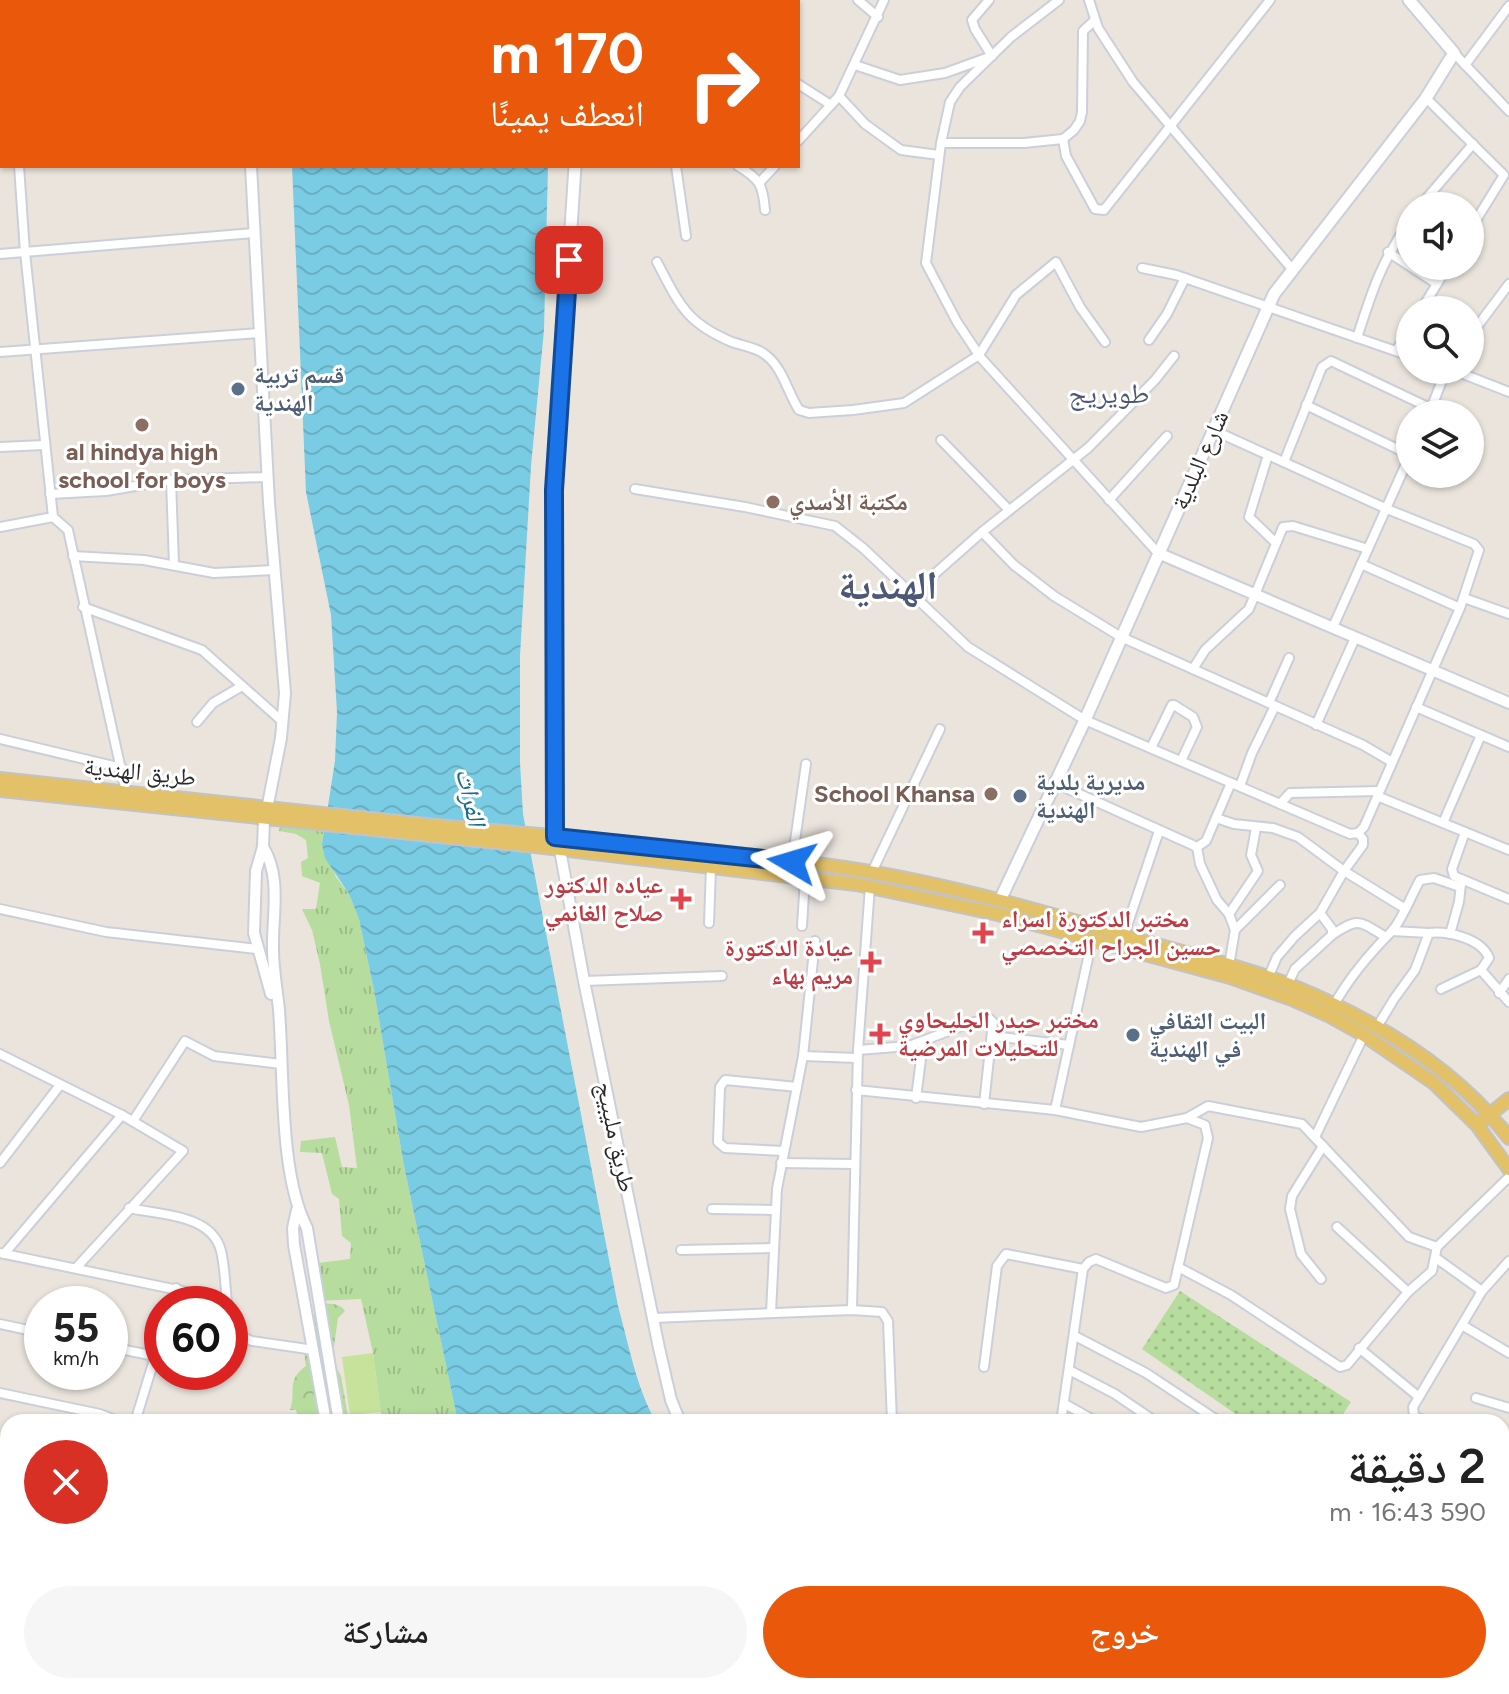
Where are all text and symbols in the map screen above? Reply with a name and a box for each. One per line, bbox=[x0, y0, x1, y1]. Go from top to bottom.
text: 170 m bbox=[491, 20, 644, 87]
icon: right bbox=[672, 32, 776, 136]
text: انعطف يمينًا bbox=[490, 92, 644, 135]
map controls bbox=[1396, 192, 1484, 488]
button: sound bbox=[1396, 192, 1484, 280]
pin bbox=[535, 226, 603, 294]
icon: arrive bbox=[547, 238, 591, 282]
button: search bbox=[1396, 296, 1484, 384]
place label: قسم تربية الهندية bbox=[254, 360, 344, 417]
district label: طويريج bbox=[1069, 376, 1149, 411]
marker: قسم تربية الهندية bbox=[229, 380, 247, 398]
button: layers bbox=[1396, 400, 1484, 488]
street label: شارع البلدية bbox=[1165, 406, 1235, 514]
marker: al hindya high school for boys bbox=[133, 416, 151, 434]
place label: al hindya high school for boys bbox=[58, 437, 226, 494]
place label: مكتبة الأسدي bbox=[789, 487, 908, 521]
marker: مكتبة الأسدي bbox=[764, 493, 782, 511]
district label: الهندية bbox=[838, 561, 938, 609]
street label: طريق الهندية bbox=[83, 751, 198, 792]
water label: الفرات bbox=[449, 765, 494, 832]
place label: مديرية بلدية الهندية bbox=[1036, 767, 1145, 824]
place label: School Khansa bbox=[814, 779, 975, 808]
marker: School Khansa bbox=[982, 785, 1000, 803]
marker: مديرية بلدية الهندية bbox=[1011, 787, 1029, 805]
position arrow bbox=[750, 820, 834, 904]
place label: عياده الدكتور صلاح الغانمي bbox=[544, 870, 663, 932]
marker: عياده الدكتور صلاح الغانمي bbox=[670, 888, 692, 910]
place label: مختبر الدكتورة اسراء حسين الجراح التخصصي bbox=[1001, 904, 1221, 966]
marker: مختبر الدكتورة اسراء حسين الجراح التخصصي bbox=[972, 922, 994, 944]
place label: عيادة الدكتورة مريم بهاء bbox=[725, 933, 853, 992]
marker: عيادة الدكتورة مريم بهاء bbox=[860, 951, 882, 973]
place label: مختبر حيدر الجليحاوي للتحليلات المرضية bbox=[898, 1005, 1099, 1062]
place label: البيت الثقافي في الهندية bbox=[1149, 1006, 1266, 1068]
marker: مختبر حيدر الجليحاوي للتحليلات المرضية bbox=[869, 1023, 891, 1045]
marker: البيت الثقافي في الهندية bbox=[1124, 1026, 1142, 1044]
street label: طريق مليبيج bbox=[590, 1079, 642, 1195]
speed limit sign: 60 bbox=[144, 1286, 248, 1390]
text: 55 bbox=[53, 1304, 99, 1352]
text: km/h bbox=[53, 1346, 99, 1370]
text: 2 دقيقة bbox=[1347, 1437, 1486, 1495]
button: close bbox=[24, 1440, 108, 1524]
text: 590 m · 16:43 bbox=[1329, 1496, 1486, 1528]
button: مشاركة bbox=[24, 1586, 747, 1678]
button: خروج bbox=[763, 1586, 1486, 1678]

